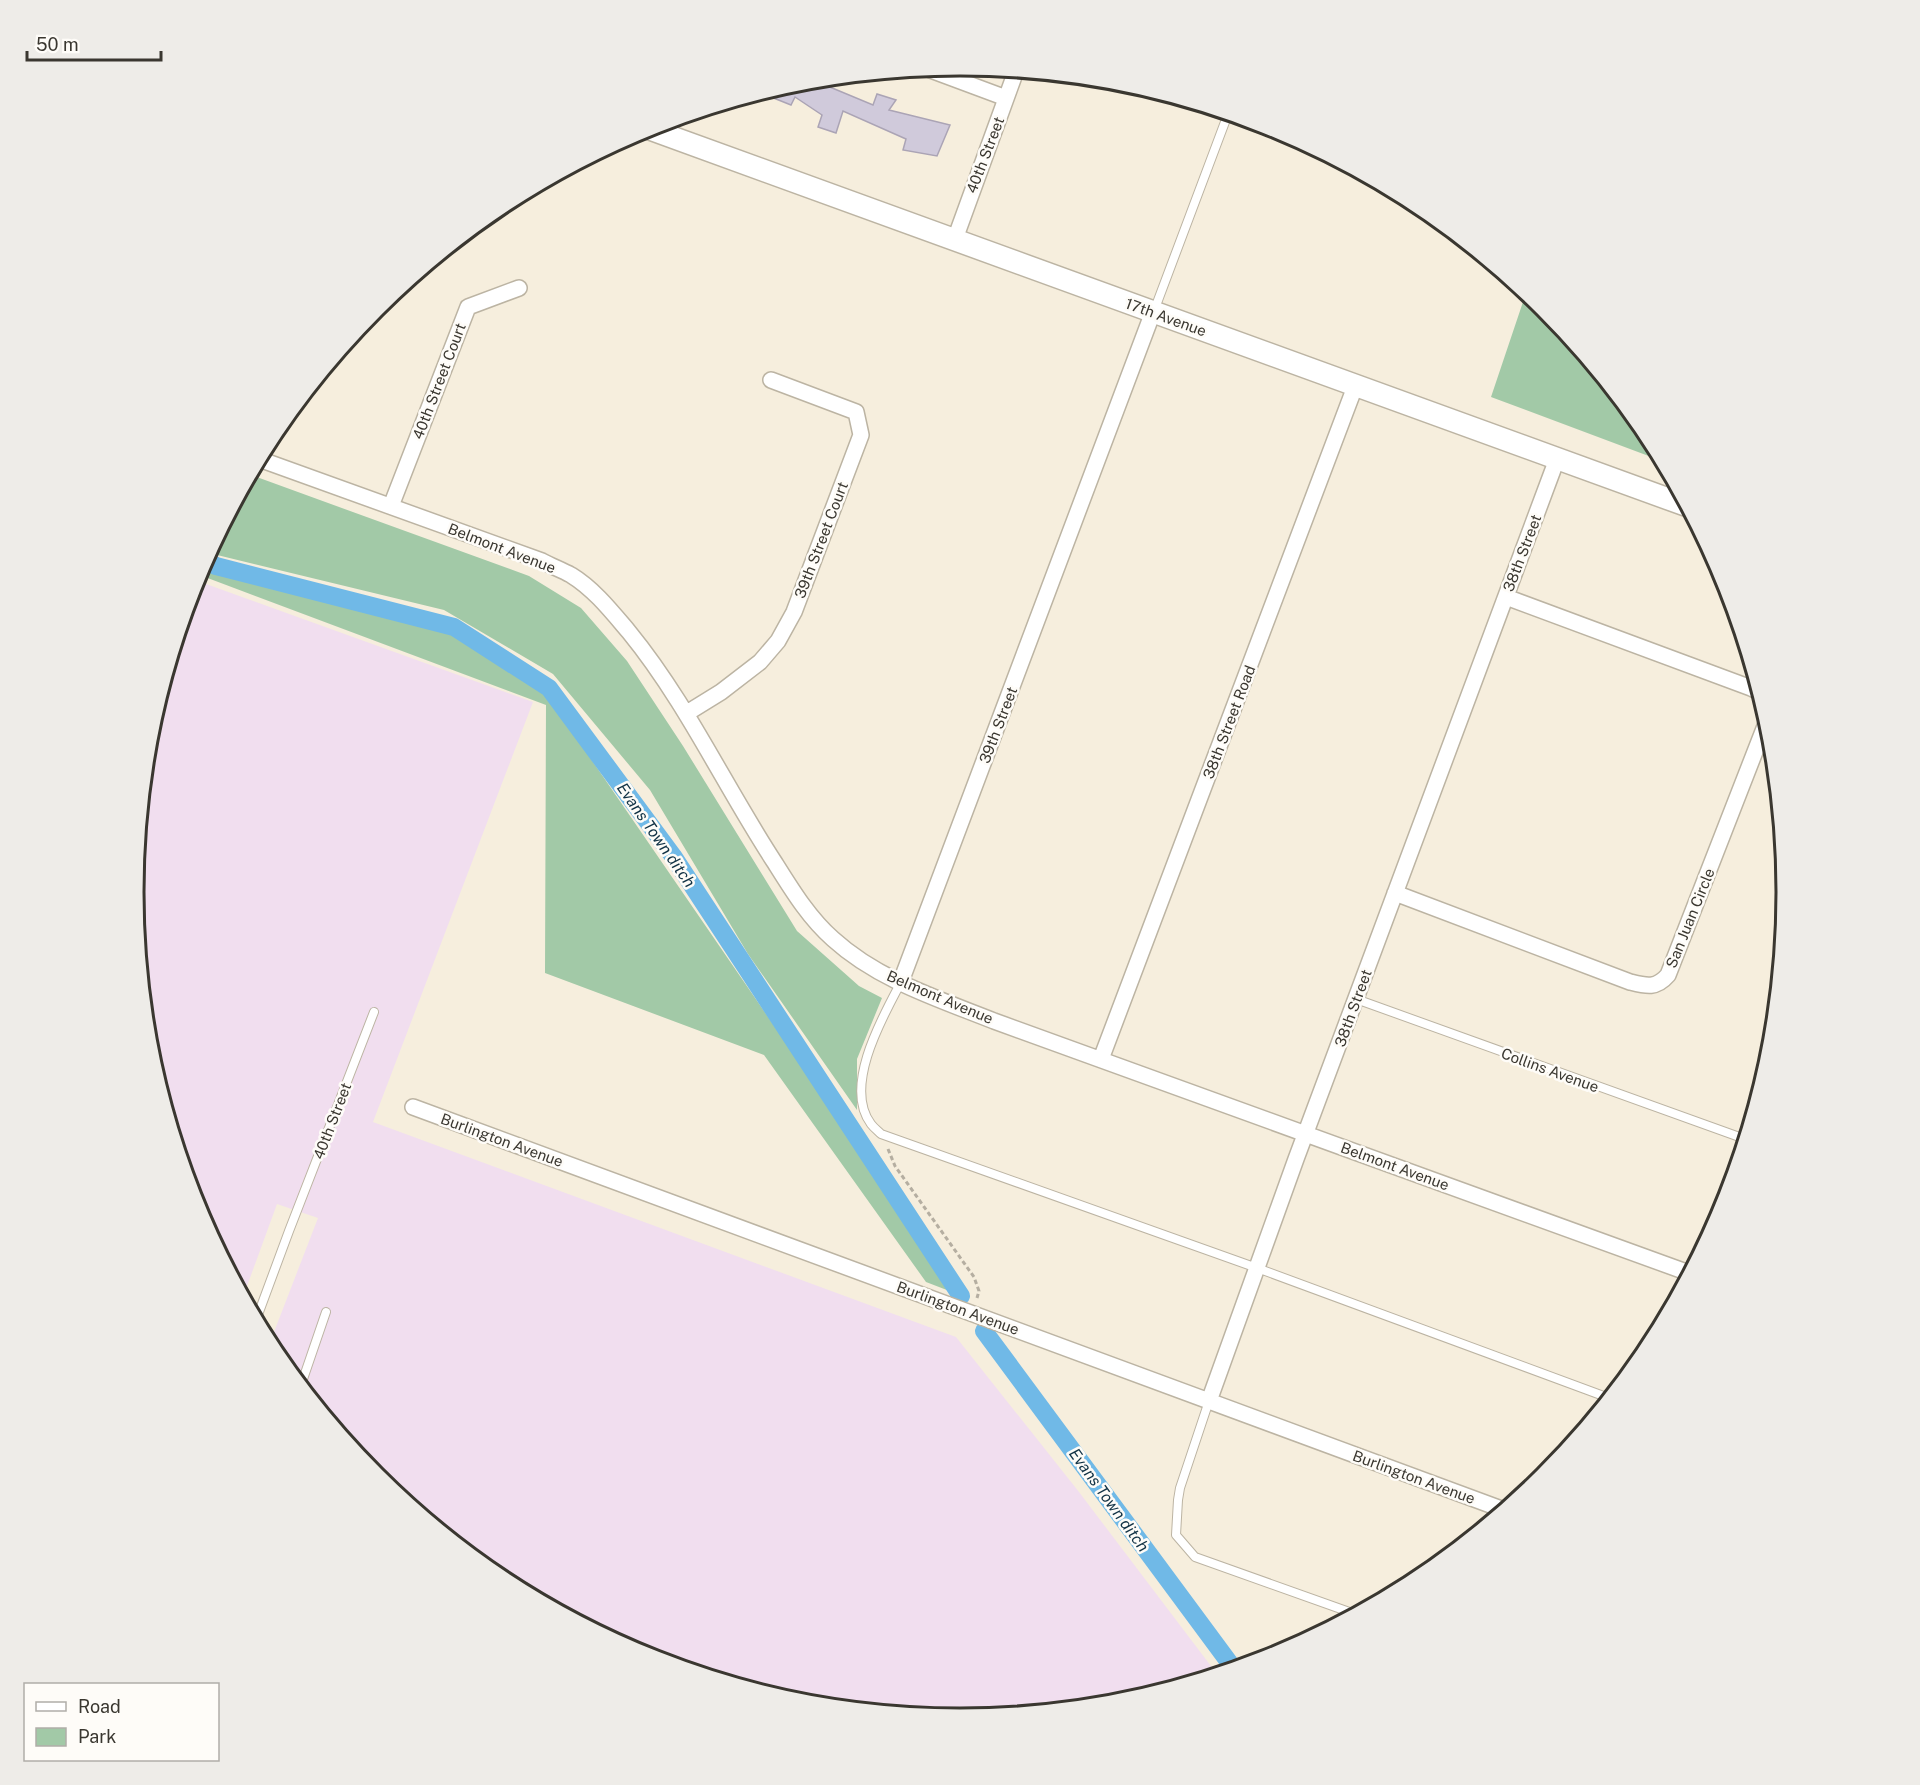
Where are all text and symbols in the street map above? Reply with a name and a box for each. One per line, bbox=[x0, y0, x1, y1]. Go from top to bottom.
scale bar bbox=[27, 24, 160, 62]
text: 50 m bbox=[36, 34, 79, 55]
street label: 40th Street bbox=[963, 114, 1007, 196]
street label: 17th Avenue bbox=[1123, 295, 1209, 339]
street label: 40th Street Court bbox=[409, 320, 469, 442]
street label: 39th Street Court bbox=[791, 479, 851, 601]
street label: 38th Street bbox=[1500, 512, 1545, 594]
street label: Belmont Avenue bbox=[446, 520, 558, 576]
street label: 38th Street Road bbox=[1200, 663, 1258, 781]
street label: 39th Street bbox=[976, 684, 1020, 766]
water label: Evans Town ditch bbox=[613, 779, 699, 891]
street label: San Juan Circle bbox=[1662, 866, 1718, 970]
street label: Belmont Avenue bbox=[884, 967, 996, 1027]
street label: 38th Street bbox=[1331, 967, 1375, 1049]
street label: Collins Avenue bbox=[1499, 1044, 1601, 1096]
street label: 40th Street bbox=[310, 1080, 354, 1162]
street label: Burlington Avenue bbox=[438, 1110, 566, 1170]
street label: Belmont Avenue bbox=[1339, 1139, 1451, 1193]
street label: Burlington Avenue bbox=[894, 1278, 1022, 1338]
water label: Evans Town ditch bbox=[1065, 1445, 1153, 1555]
street label: Burlington Avenue bbox=[1350, 1447, 1478, 1507]
legend bbox=[24, 1683, 219, 1761]
text: Road bbox=[78, 1696, 121, 1717]
text: Park bbox=[78, 1726, 116, 1747]

